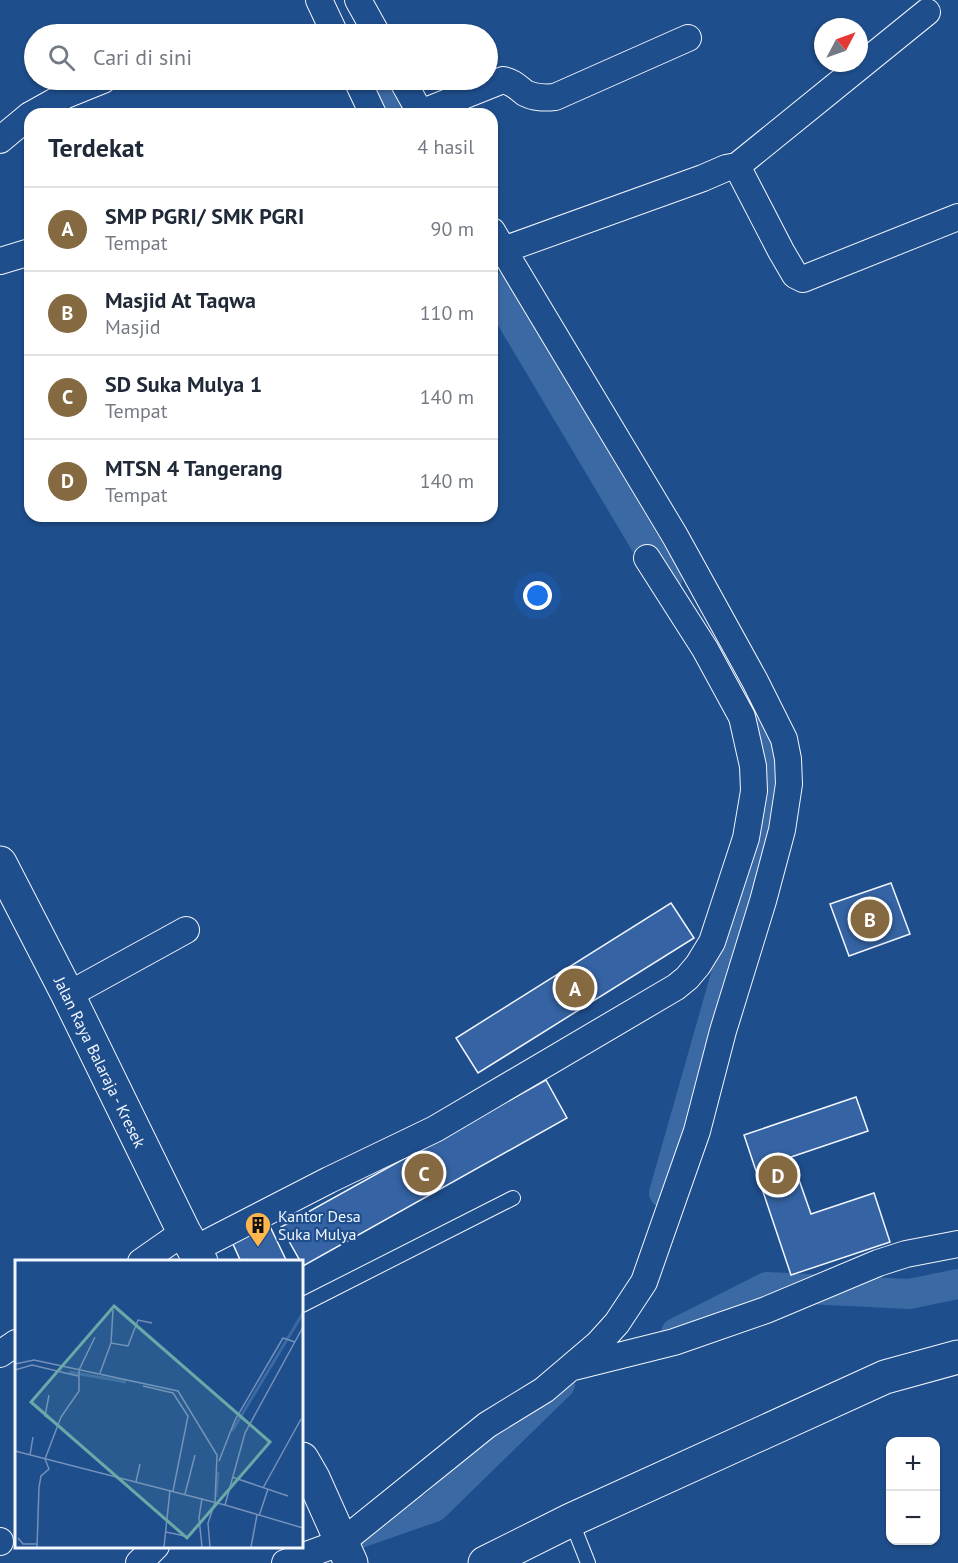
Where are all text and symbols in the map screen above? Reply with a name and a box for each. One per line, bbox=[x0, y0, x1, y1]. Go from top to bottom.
north arrow bbox=[814, 18, 868, 72]
search box bbox=[24, 24, 498, 90]
icon: search bbox=[45, 41, 78, 74]
text: Cari di sini bbox=[93, 43, 192, 71]
text: Terdekat bbox=[48, 131, 144, 164]
text: 4 hasil bbox=[417, 134, 474, 160]
text: SMP PGRI/ SMK PGRI bbox=[105, 202, 304, 230]
text: A bbox=[61, 216, 74, 242]
text: 90 m bbox=[431, 216, 474, 242]
text: Tempat bbox=[105, 230, 167, 256]
text: Masjid At Taqwa bbox=[105, 286, 256, 314]
text: B bbox=[62, 300, 73, 326]
text: 110 m bbox=[420, 300, 474, 326]
text: Masjid bbox=[105, 314, 161, 340]
text: SD Suka Mulya 1 bbox=[105, 370, 262, 398]
text: C bbox=[62, 384, 73, 410]
text: 140 m bbox=[420, 384, 474, 410]
text: Tempat bbox=[105, 398, 167, 424]
text: MTSN 4 Tangerang bbox=[105, 454, 283, 482]
text: D bbox=[61, 468, 74, 494]
text: 140 m bbox=[420, 468, 474, 494]
text: Tempat bbox=[105, 482, 167, 508]
your location bbox=[523, 581, 552, 610]
pin: B bbox=[850, 896, 890, 942]
pin: A bbox=[556, 966, 594, 1010]
street label: Jalan Raya Balaraja - Kresek bbox=[49, 972, 150, 1151]
pin: C bbox=[404, 1150, 444, 1196]
pin: D bbox=[758, 1152, 798, 1198]
place label: Kantor Desa Suka Mulya bbox=[278, 1206, 361, 1244]
building icon: Kantor Desa Suka Mulya bbox=[243, 1210, 273, 1248]
inset map bbox=[15, 1260, 303, 1548]
map controls bbox=[886, 1437, 940, 1545]
button: + bbox=[886, 1437, 940, 1491]
button: − bbox=[886, 1491, 940, 1545]

